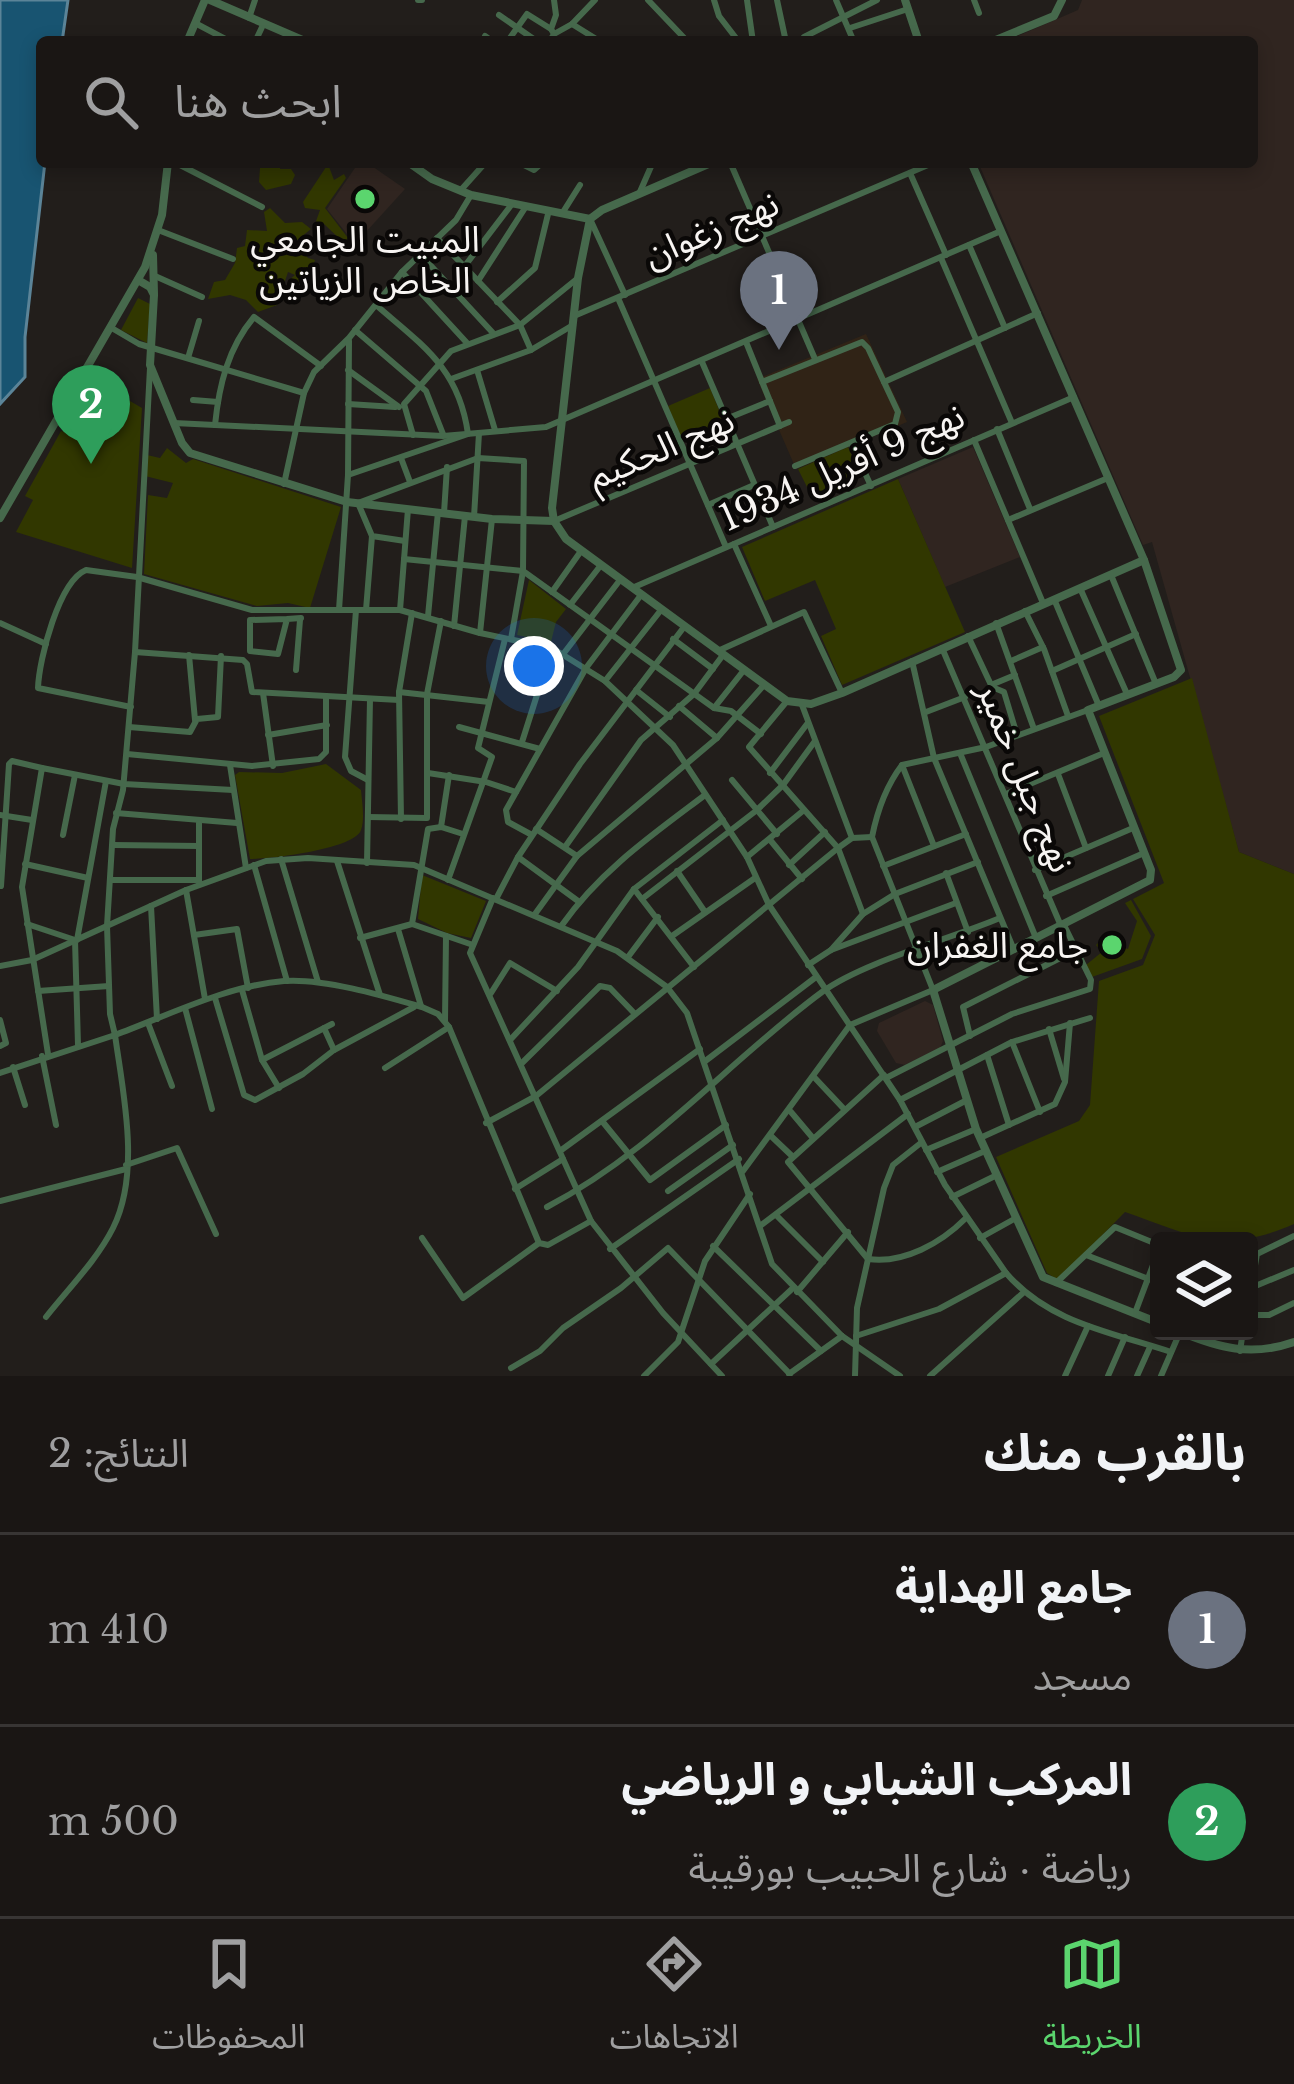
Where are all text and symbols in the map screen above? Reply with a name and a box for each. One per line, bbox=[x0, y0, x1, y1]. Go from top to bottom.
search box bbox=[36, 36, 1258, 168]
icon: search bbox=[78, 69, 144, 135]
text: ابحث هنا bbox=[174, 73, 342, 129]
street label: نهج زغوان bbox=[637, 180, 787, 281]
marker: المبيت الجامعي الخاص الزياتين bbox=[352, 186, 378, 212]
place label: المبيت الجامعي الخاص الزياتين bbox=[250, 217, 480, 303]
pin: 1 bbox=[740, 251, 818, 350]
pin: 2 bbox=[52, 365, 130, 464]
street label: نهج 9 أفريل 1934 bbox=[713, 393, 973, 545]
street label: نهج الحكيم bbox=[581, 397, 743, 503]
your location bbox=[504, 636, 564, 696]
street label: نهج جبل خمير bbox=[963, 674, 1085, 880]
place label: جامع الغفران bbox=[907, 923, 1088, 972]
marker: جامع الغفران bbox=[1099, 932, 1125, 958]
map controls bbox=[1150, 1232, 1258, 1340]
button: layers bbox=[1150, 1232, 1258, 1340]
text: بالقرب منك bbox=[984, 1421, 1246, 1484]
text: النتائج: 2 bbox=[48, 1429, 189, 1478]
text: جامع الهداية bbox=[895, 1559, 1132, 1615]
text: 410 m bbox=[48, 1605, 169, 1654]
text: 1 bbox=[1199, 1605, 1216, 1654]
text: مسجد bbox=[1033, 1652, 1132, 1701]
text: المركب الشبابي و الرياضي bbox=[621, 1751, 1132, 1807]
text: 500 m bbox=[48, 1797, 179, 1846]
text: 2 bbox=[1194, 1797, 1220, 1846]
text: رياضة · شارع الحبيب بورقيبة bbox=[689, 1844, 1132, 1893]
tab: المحفوظات bbox=[152, 1931, 305, 2072]
tab: الاتجاهات bbox=[610, 1931, 739, 2072]
tab: الخريطة bbox=[1043, 1931, 1142, 2072]

